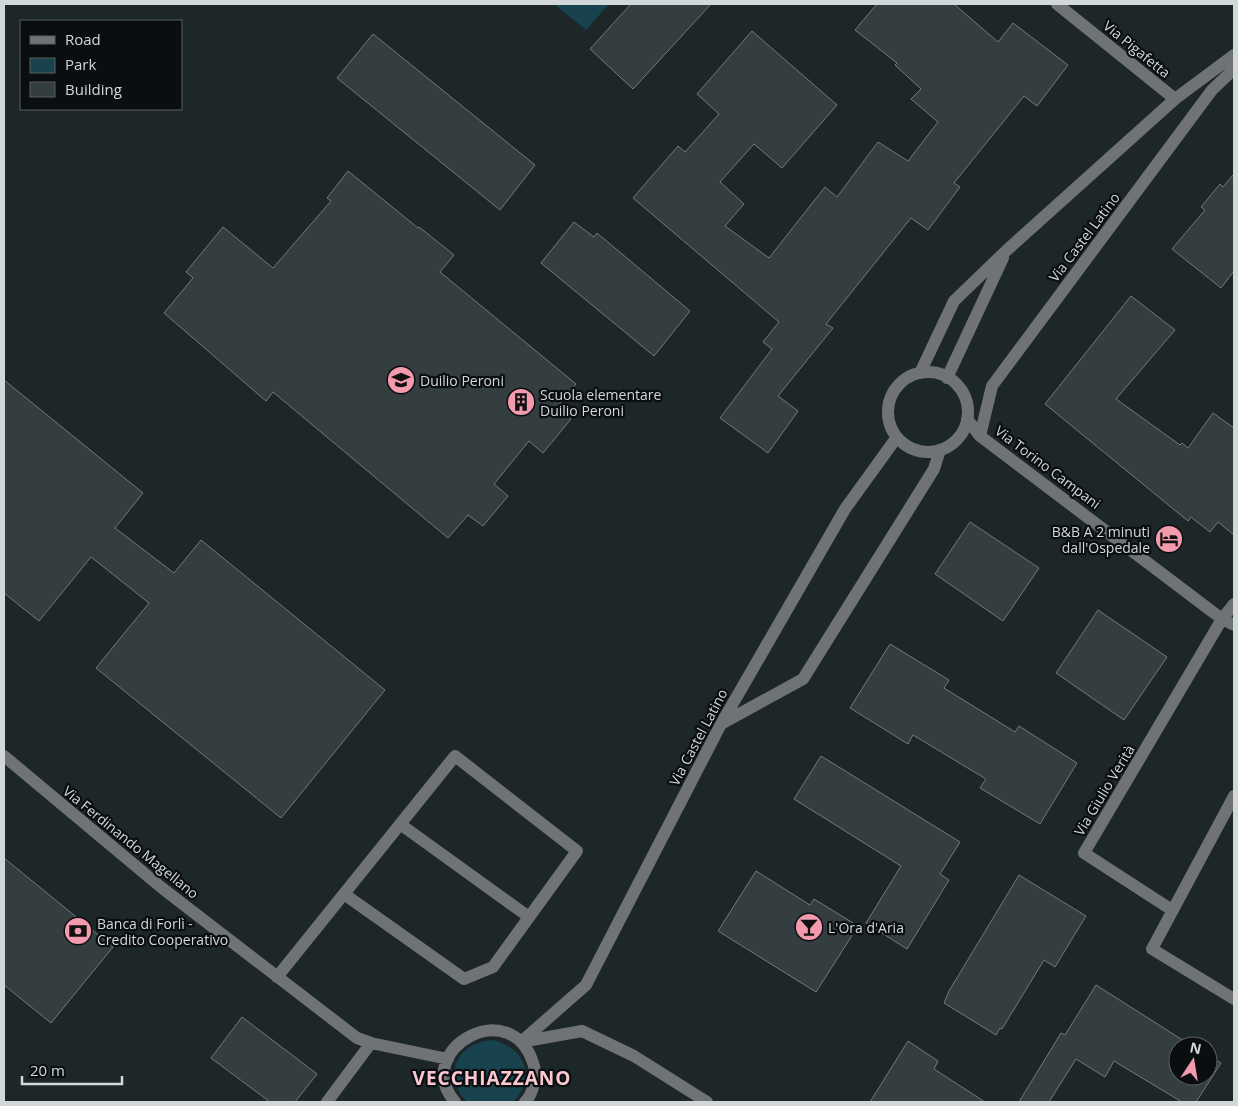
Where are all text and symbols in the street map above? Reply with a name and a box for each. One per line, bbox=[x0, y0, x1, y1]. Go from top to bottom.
street label: Via Pigafetta bbox=[1100, 16, 1174, 82]
legend bbox=[20, 20, 182, 110]
text: Road bbox=[65, 29, 101, 49]
text: Park bbox=[65, 54, 96, 74]
text: Building bbox=[65, 79, 122, 99]
street label: Via Castel Latino bbox=[1044, 188, 1124, 286]
school or university icon: Duilio Peroni bbox=[386, 365, 416, 395]
place label: Duilio Peroni bbox=[420, 371, 504, 390]
place label: Scuola elementare Duilio Peroni bbox=[540, 385, 661, 420]
building icon: Scuola elementare Duilio Peroni bbox=[506, 387, 536, 417]
street label: Via Torino Campani bbox=[991, 421, 1105, 513]
place label: B&B A 2 minuti dall'Ospedale bbox=[1052, 522, 1150, 557]
hotel icon: B&B A 2 minuti dall'Ospedale bbox=[1154, 524, 1184, 554]
street label: Via Castel Latino bbox=[664, 685, 732, 789]
street label: Via Giulio Verità bbox=[1069, 741, 1139, 839]
street label: Via Ferdinando Magellano bbox=[59, 781, 203, 903]
bar icon: L'Ora d'Aria bbox=[794, 912, 824, 942]
place label: Banca di Forlì - Credito Cooperativo bbox=[97, 914, 228, 949]
bank icon: Banca di Forlì - Credito Cooperativo bbox=[63, 916, 93, 946]
place label: L'Ora d'Aria bbox=[828, 918, 904, 937]
north arrow bbox=[1168, 1036, 1218, 1086]
text: N bbox=[1188, 1037, 1203, 1058]
scale bar bbox=[22, 1054, 122, 1086]
text: 20 m bbox=[30, 1060, 65, 1080]
district label: VECCHIAZZANO bbox=[413, 1065, 571, 1091]

